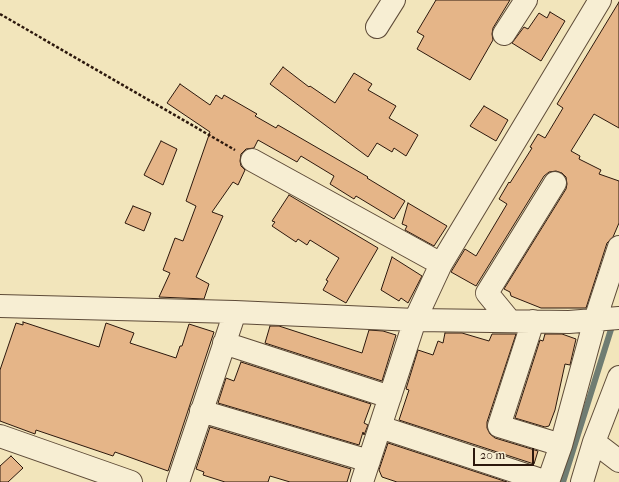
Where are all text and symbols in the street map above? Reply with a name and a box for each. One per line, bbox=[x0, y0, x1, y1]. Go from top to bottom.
scale bar bbox=[475, 440, 536, 466]
text: 20 m bbox=[480, 448, 505, 462]

